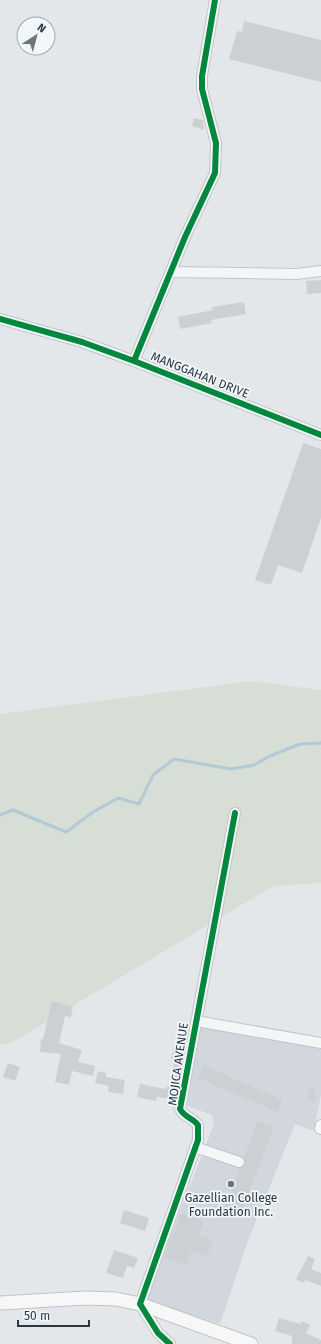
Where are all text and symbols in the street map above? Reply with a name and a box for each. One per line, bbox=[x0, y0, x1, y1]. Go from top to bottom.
north arrow bbox=[16, 16, 56, 56]
text: N bbox=[35, 21, 48, 36]
street label: MANGGAHAN DRIVE bbox=[149, 349, 251, 401]
street label: MOJICA AVENUE bbox=[165, 1022, 191, 1106]
marker: Gazellian College Foundation Inc. bbox=[226, 1179, 236, 1189]
place label: Gazellian College Foundation Inc. bbox=[185, 1191, 277, 1219]
scale bar bbox=[18, 1302, 89, 1328]
text: 50 m bbox=[24, 1309, 50, 1323]

